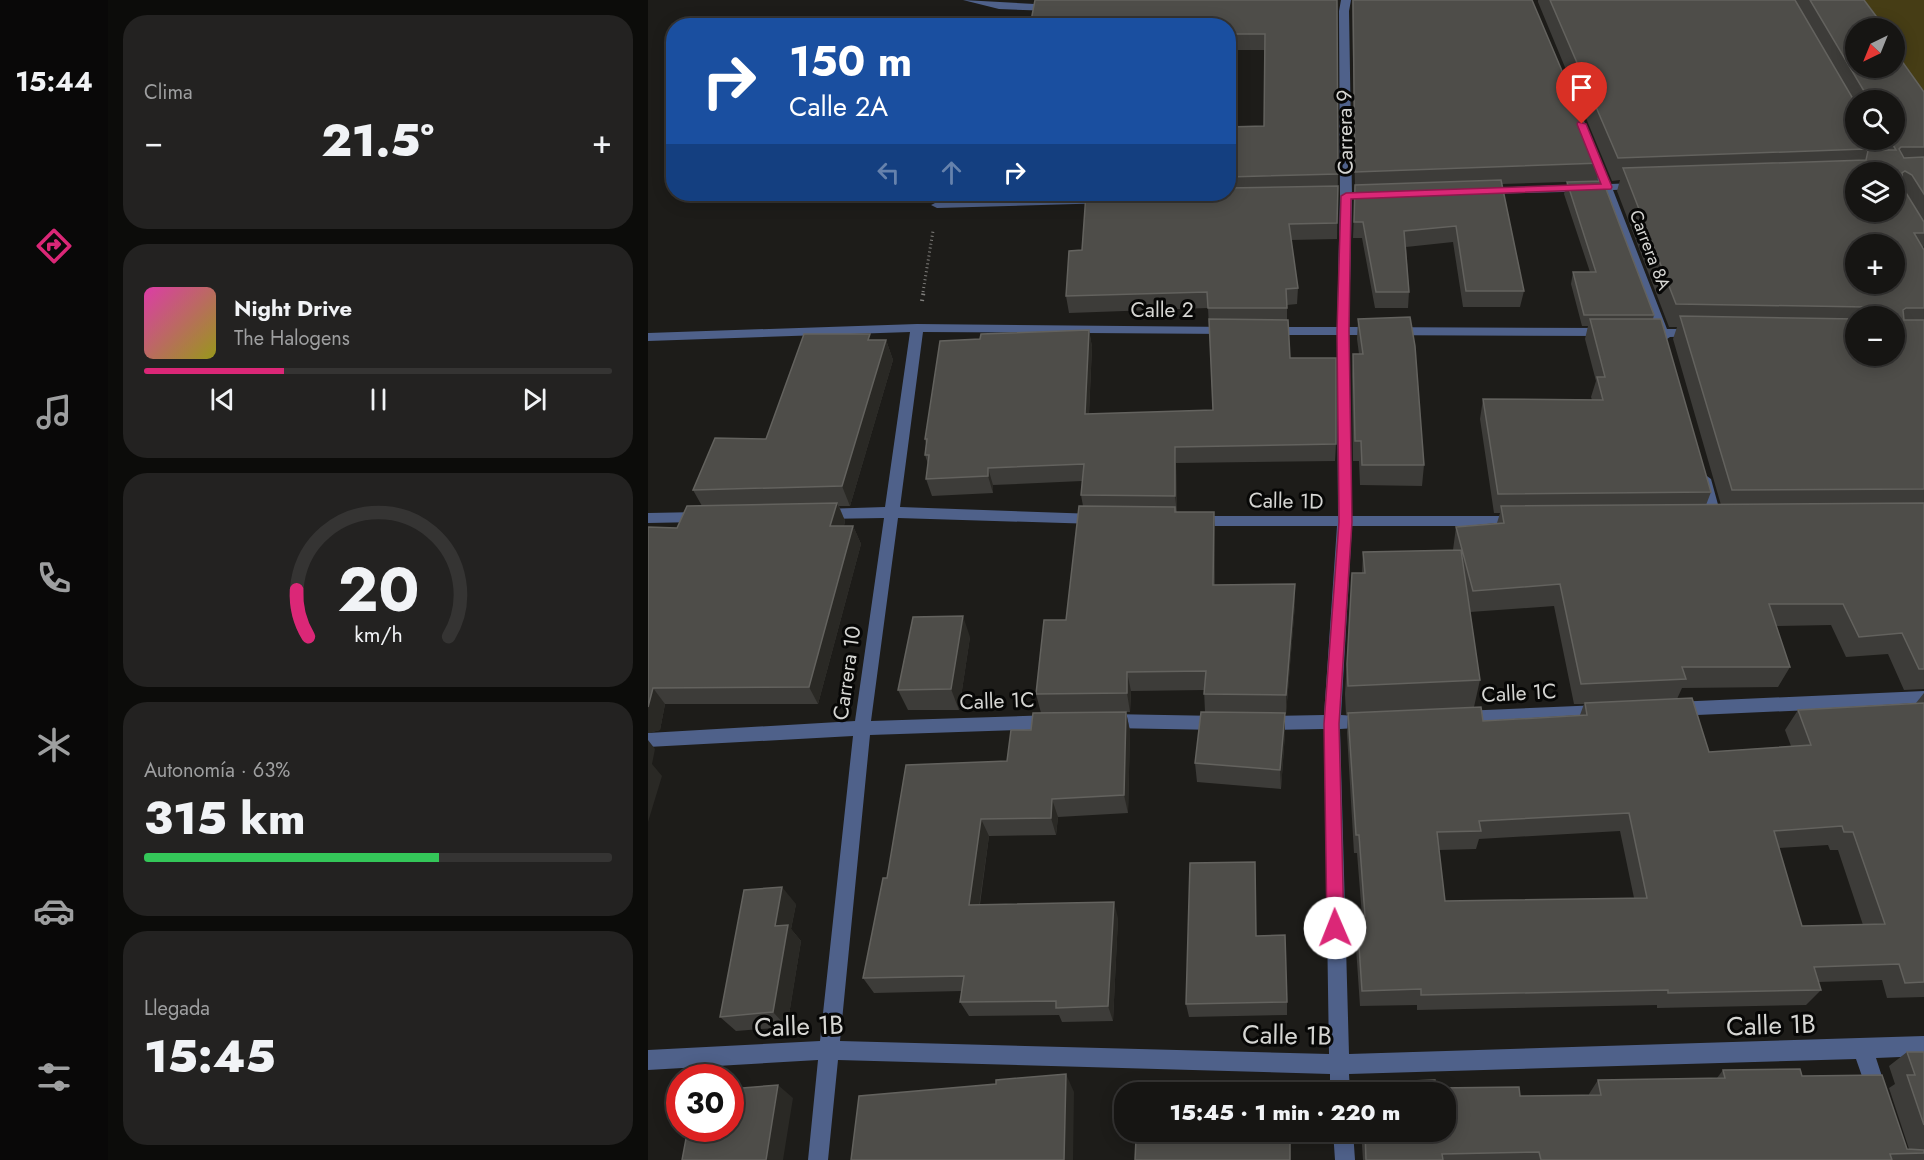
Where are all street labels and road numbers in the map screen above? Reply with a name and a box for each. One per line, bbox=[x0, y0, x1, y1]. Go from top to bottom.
street label: Carrera 9 bbox=[1329, 89, 1361, 175]
street label: Carrera 8A bbox=[1623, 206, 1677, 294]
street label: Calle 2 bbox=[1130, 295, 1194, 325]
street label: Calle 1D bbox=[1248, 485, 1324, 517]
street label: Carrera 10 bbox=[826, 624, 868, 722]
street label: Calle 1C bbox=[1481, 676, 1557, 710]
street label: Calle 1C bbox=[959, 685, 1035, 717]
street label: Calle 1B bbox=[1726, 1004, 1816, 1046]
street label: Calle 1B bbox=[754, 1005, 844, 1047]
street label: Calle 1B bbox=[1242, 1015, 1332, 1055]

